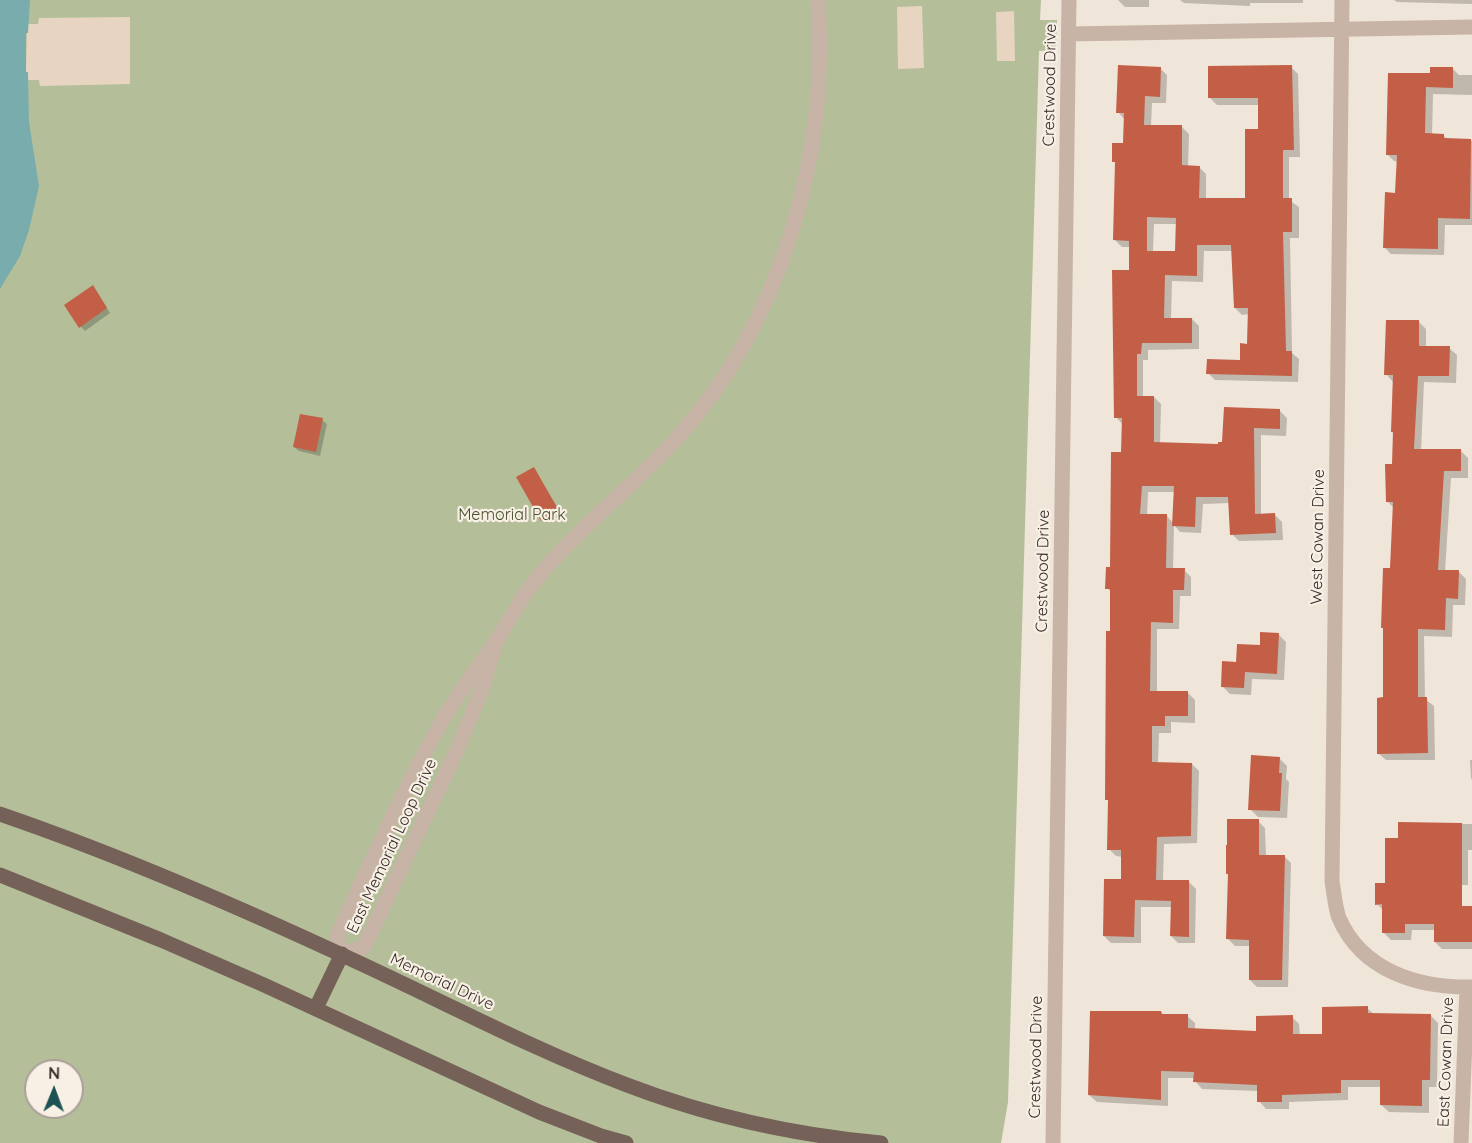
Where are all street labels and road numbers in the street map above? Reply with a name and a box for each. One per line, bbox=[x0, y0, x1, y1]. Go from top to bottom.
street label: Crestwood Drive bbox=[1039, 23, 1061, 147]
street label: West Cowan Drive bbox=[1307, 469, 1329, 605]
street label: Crestwood Drive bbox=[1032, 509, 1054, 633]
street label: East Memorial Loop Drive bbox=[343, 756, 441, 936]
street label: Memorial Drive bbox=[387, 950, 497, 1014]
street label: Crestwood Drive bbox=[1025, 995, 1047, 1119]
street label: East Cowan Drive bbox=[1434, 997, 1458, 1127]

